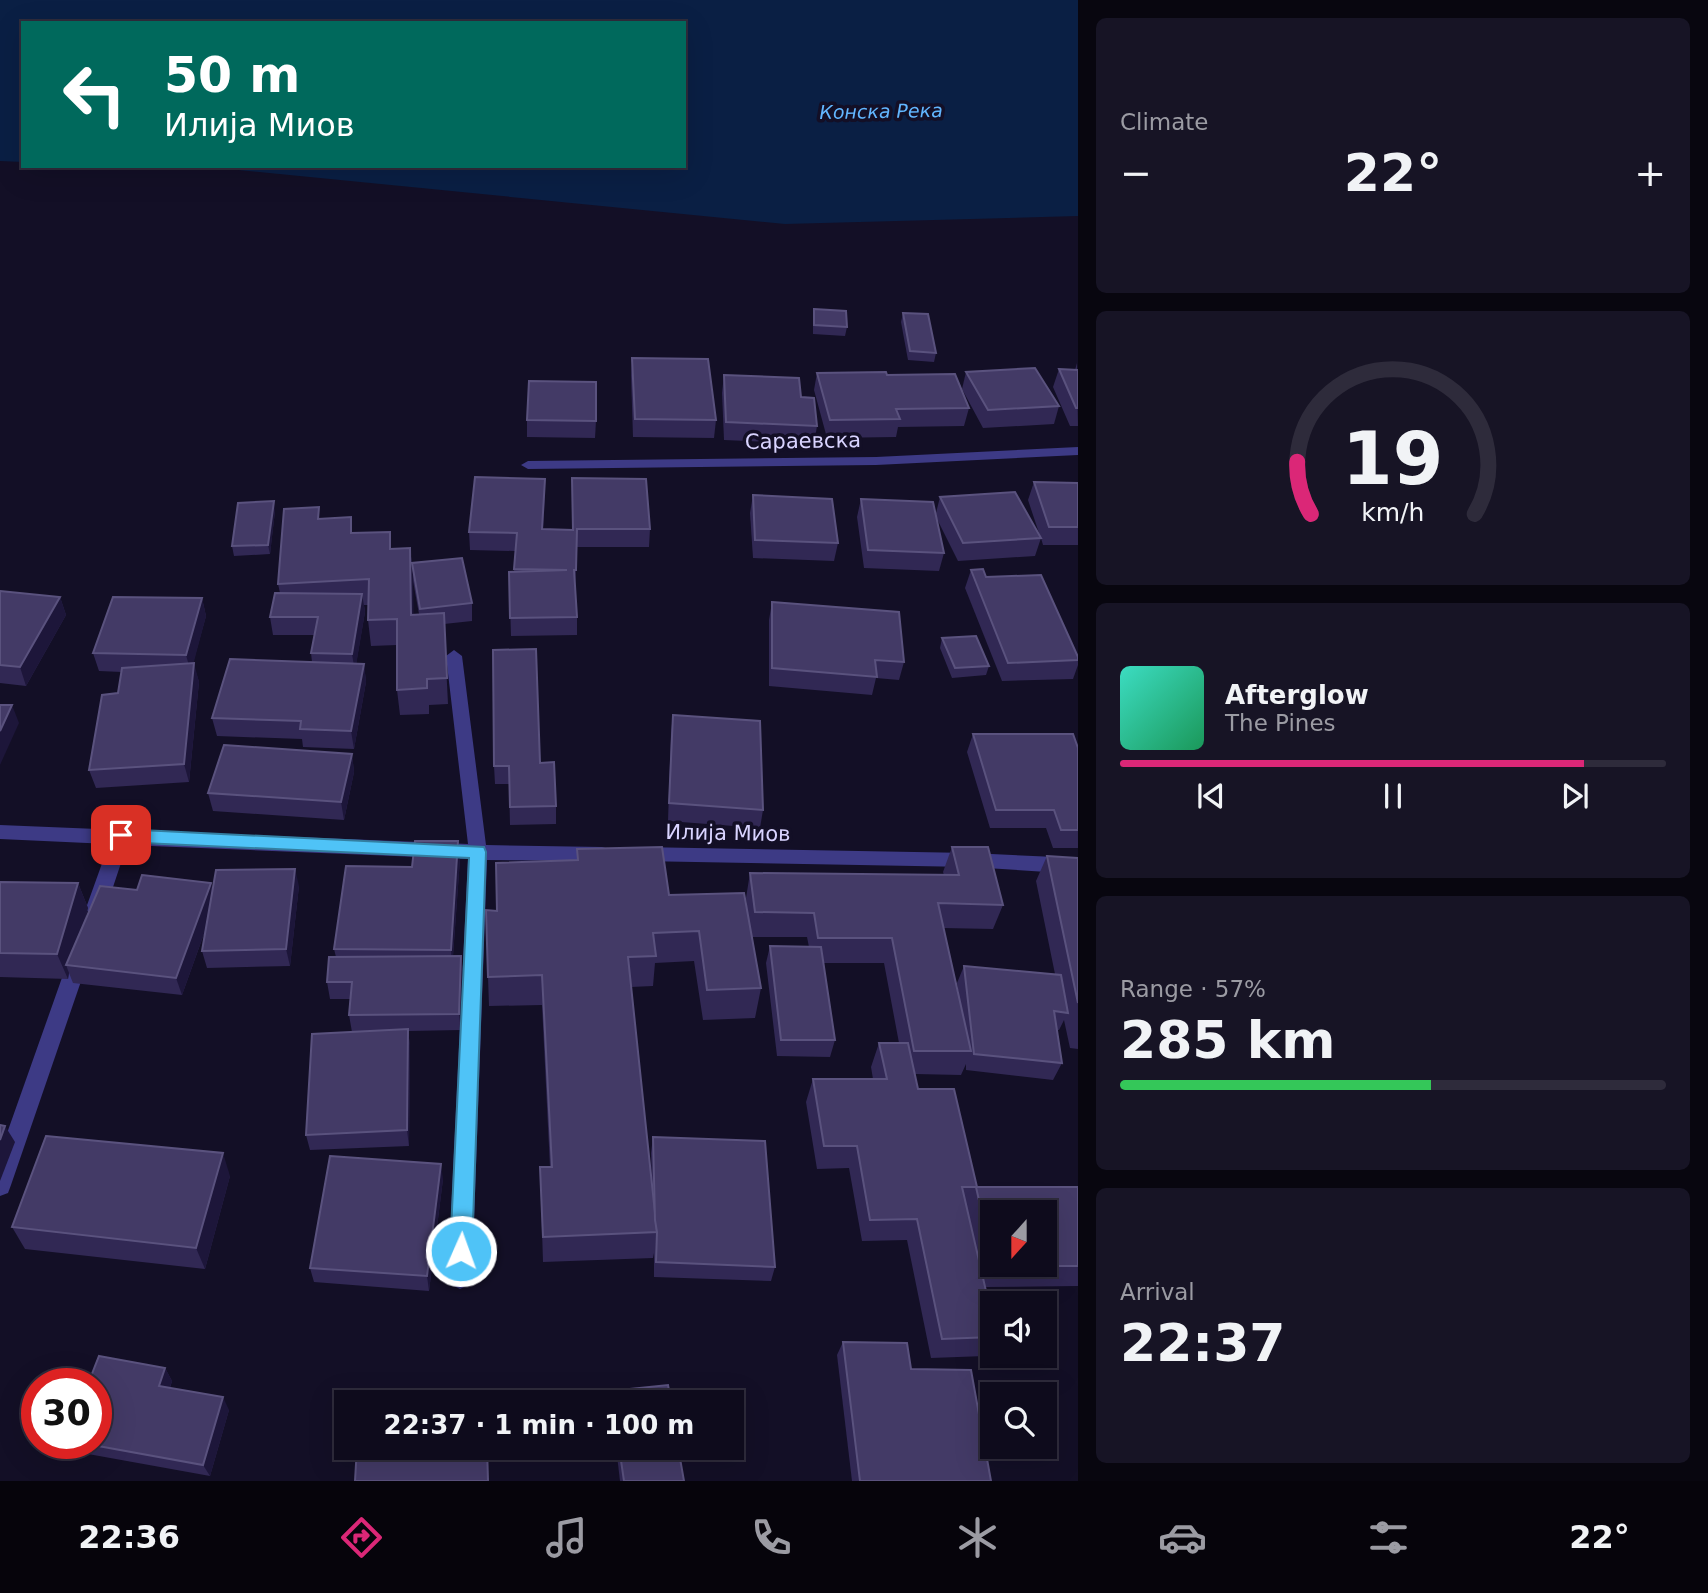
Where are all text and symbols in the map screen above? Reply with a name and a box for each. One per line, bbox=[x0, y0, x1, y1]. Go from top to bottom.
text: 50 m bbox=[164, 47, 300, 104]
icon: left bbox=[49, 49, 140, 140]
water label: Конска Река bbox=[819, 99, 943, 123]
text: Илија Миов bbox=[164, 106, 355, 144]
text: Climate bbox=[1120, 109, 1209, 135]
text: 22° bbox=[1344, 143, 1442, 203]
text: − bbox=[1120, 151, 1152, 195]
text: + bbox=[1634, 151, 1666, 195]
text: 19 bbox=[1342, 416, 1444, 501]
street label: Сараевска bbox=[745, 428, 861, 454]
text: km/h bbox=[1361, 498, 1425, 527]
text: Afterglow bbox=[1225, 680, 1369, 710]
text: The Pines bbox=[1225, 710, 1336, 736]
icon: previous bbox=[1192, 777, 1230, 815]
icon: pause bbox=[1374, 777, 1412, 815]
icon: next bbox=[1556, 777, 1594, 815]
pin bbox=[91, 805, 151, 865]
icon: arrive bbox=[102, 816, 140, 854]
street label: Илија Миов bbox=[665, 820, 791, 846]
text: Range · 57% bbox=[1120, 976, 1266, 1002]
text: 285 km bbox=[1120, 1010, 1335, 1070]
north arrow bbox=[980, 1200, 1057, 1278]
map controls bbox=[980, 1200, 1057, 1459]
position arrow bbox=[424, 1214, 498, 1288]
text: Arrival bbox=[1120, 1279, 1195, 1305]
button: sound bbox=[980, 1291, 1057, 1368]
text: 22:37 bbox=[1120, 1313, 1286, 1373]
speed limit sign: 30 bbox=[21, 1368, 112, 1459]
button: search bbox=[980, 1382, 1057, 1459]
text: 22:37 · 1 min · 100 m bbox=[384, 1410, 694, 1440]
icon: directions bbox=[337, 1513, 386, 1562]
icon: music bbox=[542, 1513, 591, 1562]
icon: phone bbox=[747, 1513, 796, 1562]
icon: climate bbox=[953, 1513, 1002, 1562]
icon: car bbox=[1158, 1513, 1207, 1562]
icon: filters bbox=[1364, 1513, 1413, 1562]
text: 22:36 bbox=[78, 1518, 180, 1556]
text: 22° bbox=[1569, 1518, 1630, 1556]

